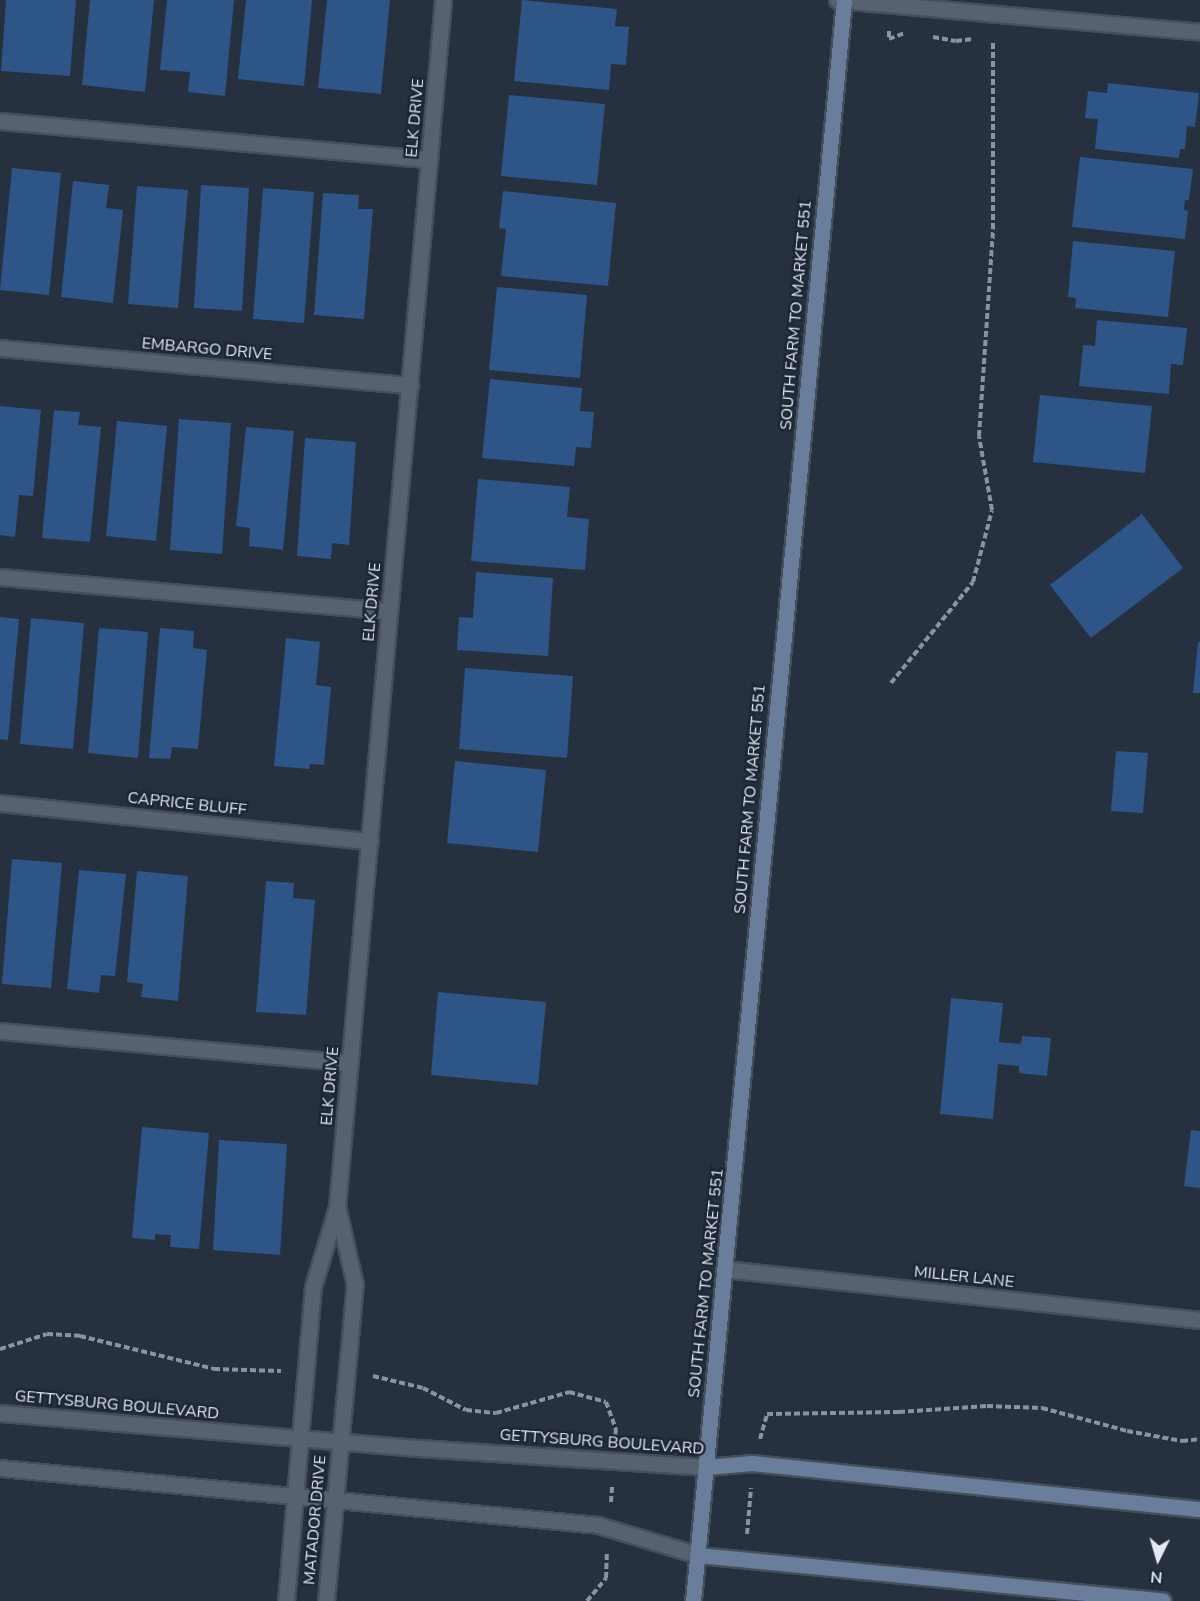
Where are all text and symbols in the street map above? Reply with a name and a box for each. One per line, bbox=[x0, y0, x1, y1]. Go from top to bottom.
street label: ELK DRIVE bbox=[402, 78, 428, 158]
street label: SOUTH FARM TO MARKET 551 bbox=[776, 199, 816, 431]
street label: EMBARGO DRIVE bbox=[141, 334, 273, 364]
street label: ELK DRIVE bbox=[359, 562, 385, 642]
street label: SOUTH FARM TO MARKET 551 bbox=[730, 683, 770, 915]
street label: CAPRICE BLUFF bbox=[127, 788, 247, 820]
street label: ELK DRIVE bbox=[317, 1046, 343, 1126]
street label: SOUTH FARM TO MARKET 551 bbox=[684, 1167, 728, 1399]
street label: MILLER LANE bbox=[913, 1262, 1015, 1292]
street label: GETTYSBURG BOULEVARD bbox=[14, 1386, 220, 1424]
street label: GETTYSBURG BOULEVARD bbox=[499, 1425, 705, 1459]
street label: MATADOR DRIVE bbox=[300, 1454, 330, 1586]
north arrow bbox=[1128, 1529, 1188, 1589]
text: N bbox=[1150, 1565, 1163, 1588]

